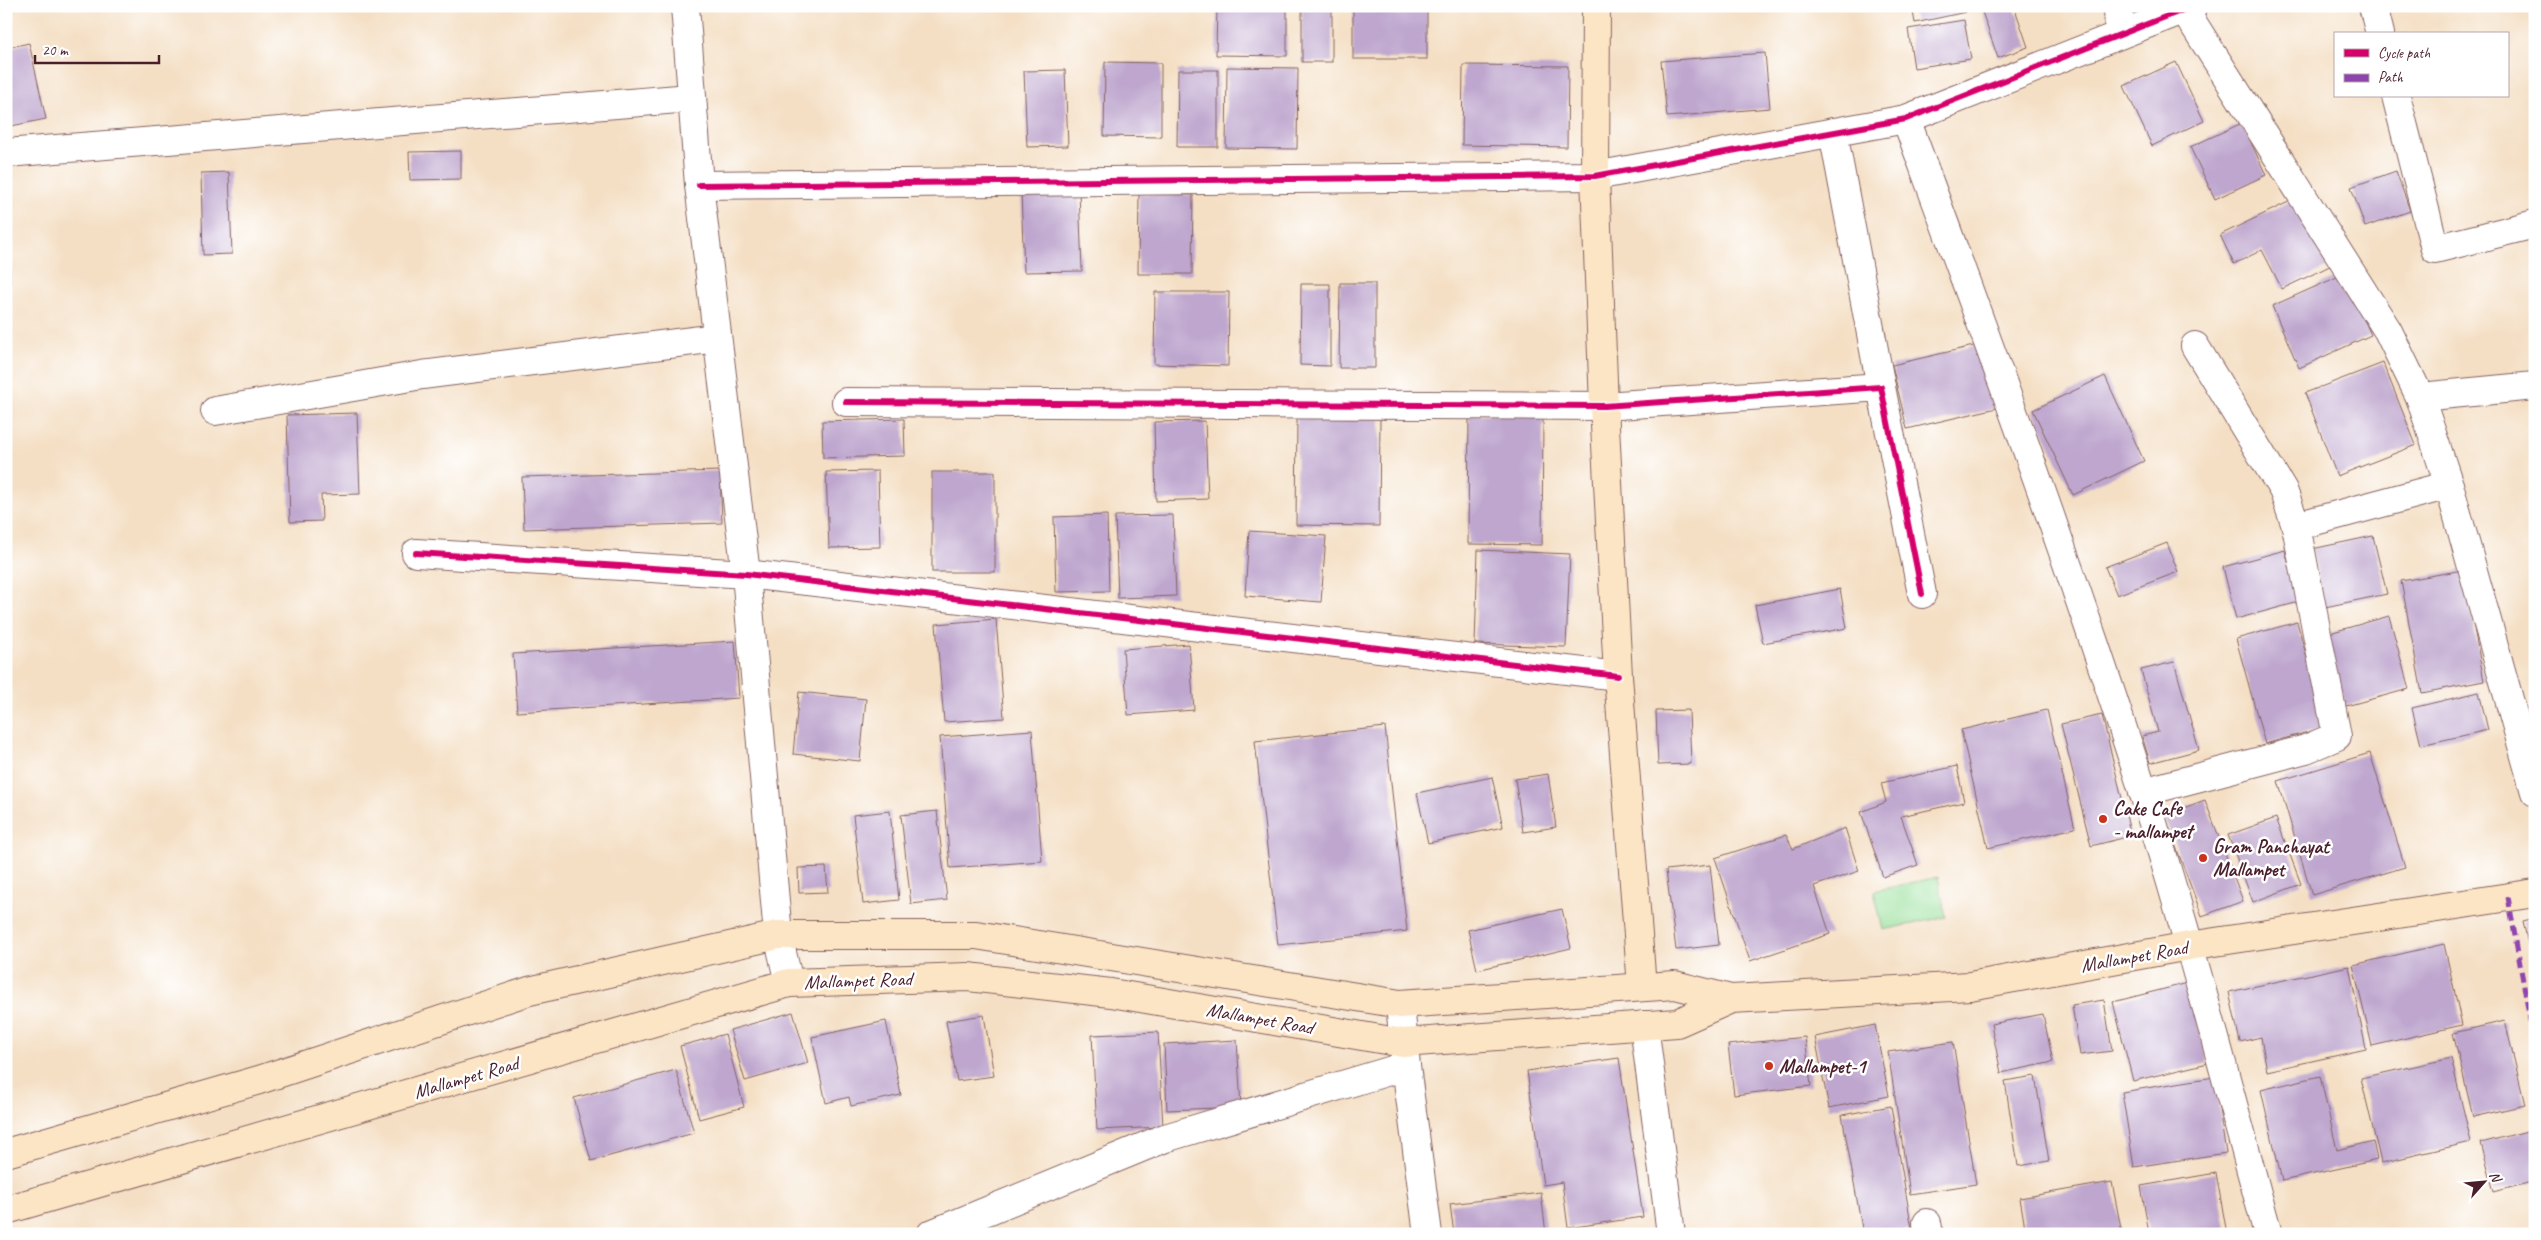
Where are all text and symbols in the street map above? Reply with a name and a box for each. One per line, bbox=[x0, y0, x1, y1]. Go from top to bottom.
scale bar bbox=[35, 32, 159, 64]
legend bbox=[2334, 32, 2508, 98]
text: 20 m bbox=[42, 41, 69, 60]
text: Cycle path bbox=[2378, 44, 2430, 63]
text: Path bbox=[2378, 68, 2404, 87]
place label: Cake Cafe - mallampet bbox=[2113, 796, 2196, 844]
marker: Cake Cafe - mallampet bbox=[2097, 813, 2109, 825]
place label: Gram Panchayat Mallampet bbox=[2213, 834, 2331, 882]
marker: Gram Panchayat Mallampet bbox=[2197, 852, 2209, 864]
street label: Mallampet Road bbox=[2079, 934, 2193, 978]
street label: Mallampet Road bbox=[804, 966, 916, 995]
street label: Mallampet Road bbox=[1205, 997, 1318, 1041]
street label: Mallampet Road bbox=[411, 1050, 525, 1104]
place label: Mallampet-1 bbox=[1779, 1054, 1868, 1079]
marker: Mallampet-1 bbox=[1763, 1060, 1775, 1072]
north arrow bbox=[2458, 1158, 2508, 1208]
text: N bbox=[2486, 1169, 2506, 1186]

